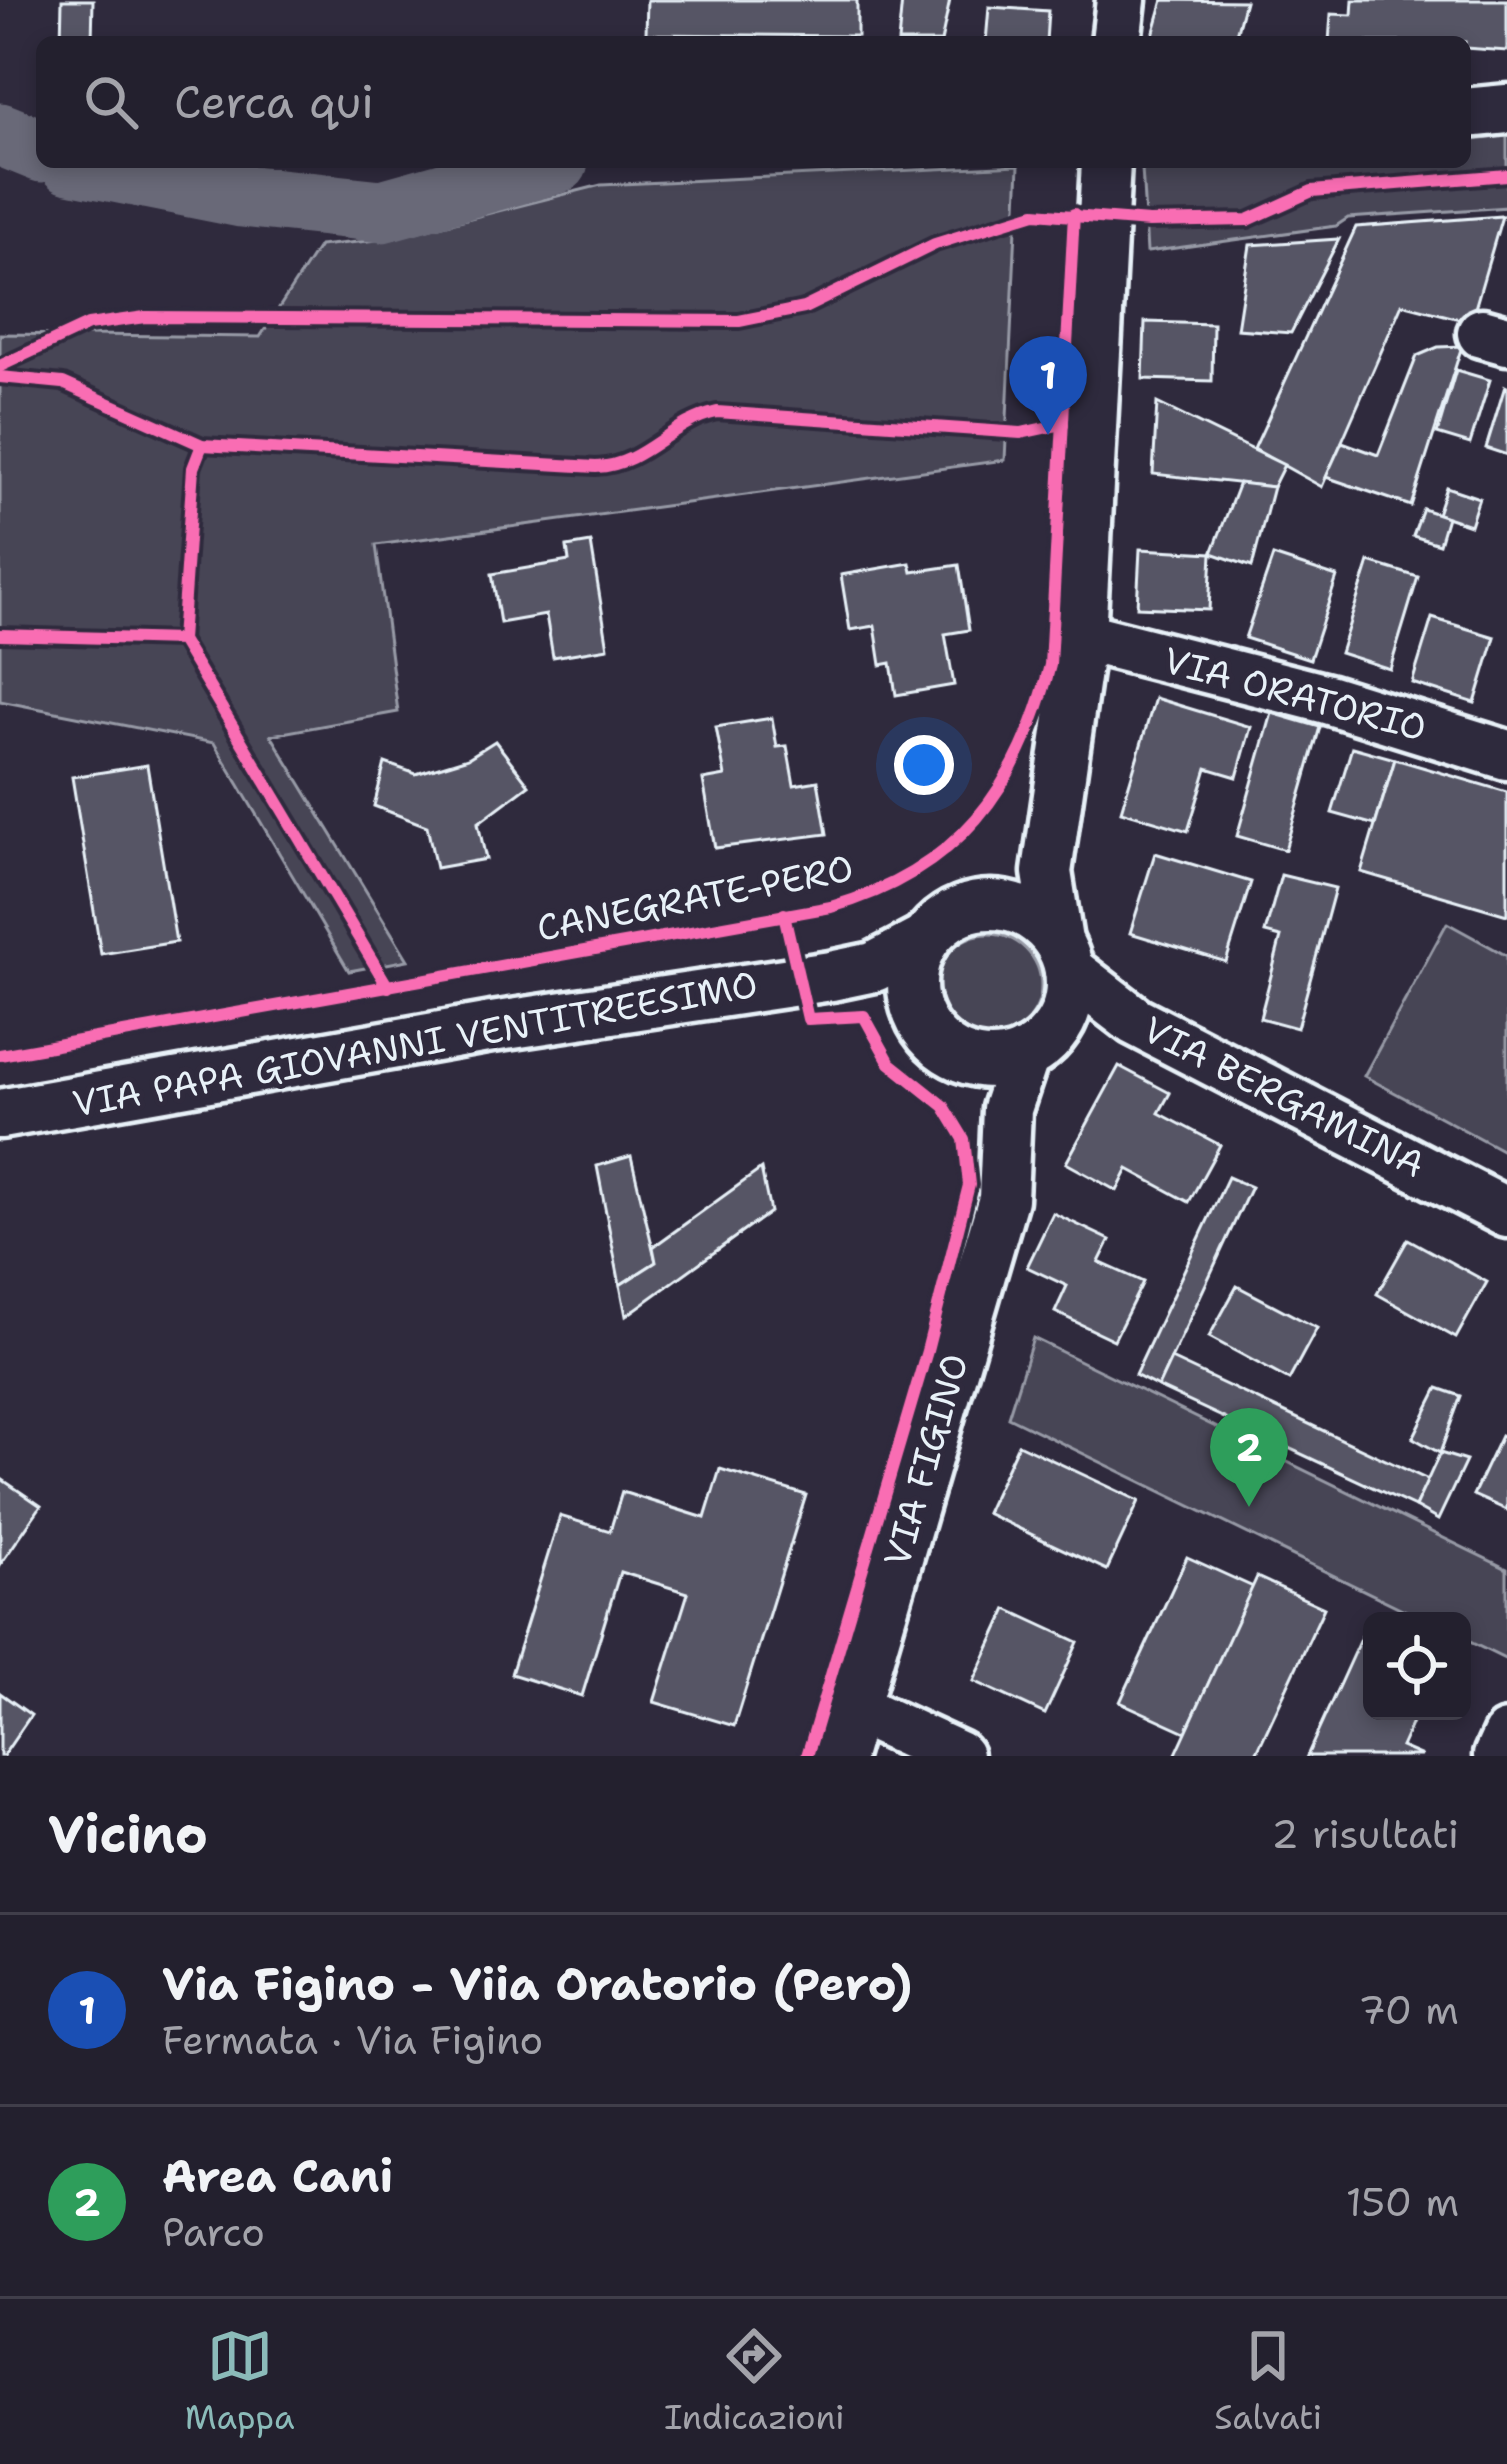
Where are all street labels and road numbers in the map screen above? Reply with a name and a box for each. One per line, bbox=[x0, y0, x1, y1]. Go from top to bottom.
street label: VIA ORATORIO bbox=[1158, 635, 1432, 753]
street label: CANEGRATE-PERO bbox=[533, 843, 857, 953]
street label: VIA PAPA GIOVANNI VENTITREESIMO bbox=[69, 960, 761, 1128]
street label: VIA BERGAMINA bbox=[1135, 1005, 1433, 1189]
street label: VIA FIGINO bbox=[872, 1348, 980, 1572]

